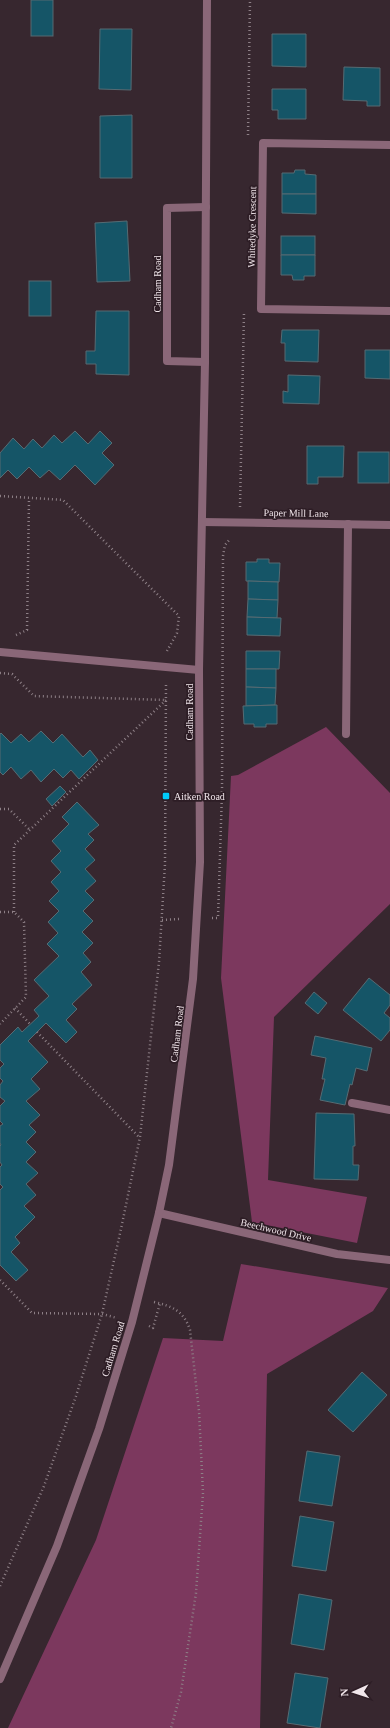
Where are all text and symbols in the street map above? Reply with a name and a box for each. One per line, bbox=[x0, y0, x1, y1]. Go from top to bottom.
street label: Whitedyke Crescent bbox=[246, 186, 258, 268]
street label: Cadham Road bbox=[152, 256, 163, 312]
street label: Paper Mill Lane bbox=[263, 507, 329, 519]
street label: Cadham Road bbox=[184, 684, 195, 740]
marker: Aitken Road bbox=[161, 791, 171, 801]
place label: Aitken Road bbox=[174, 791, 225, 802]
street label: Cadham Road bbox=[168, 1005, 186, 1063]
street label: Beechwood Drive bbox=[239, 1216, 313, 1244]
street label: Cadham Road bbox=[99, 1320, 127, 1378]
north arrow bbox=[334, 1672, 374, 1712]
text: N bbox=[338, 1688, 350, 1697]

